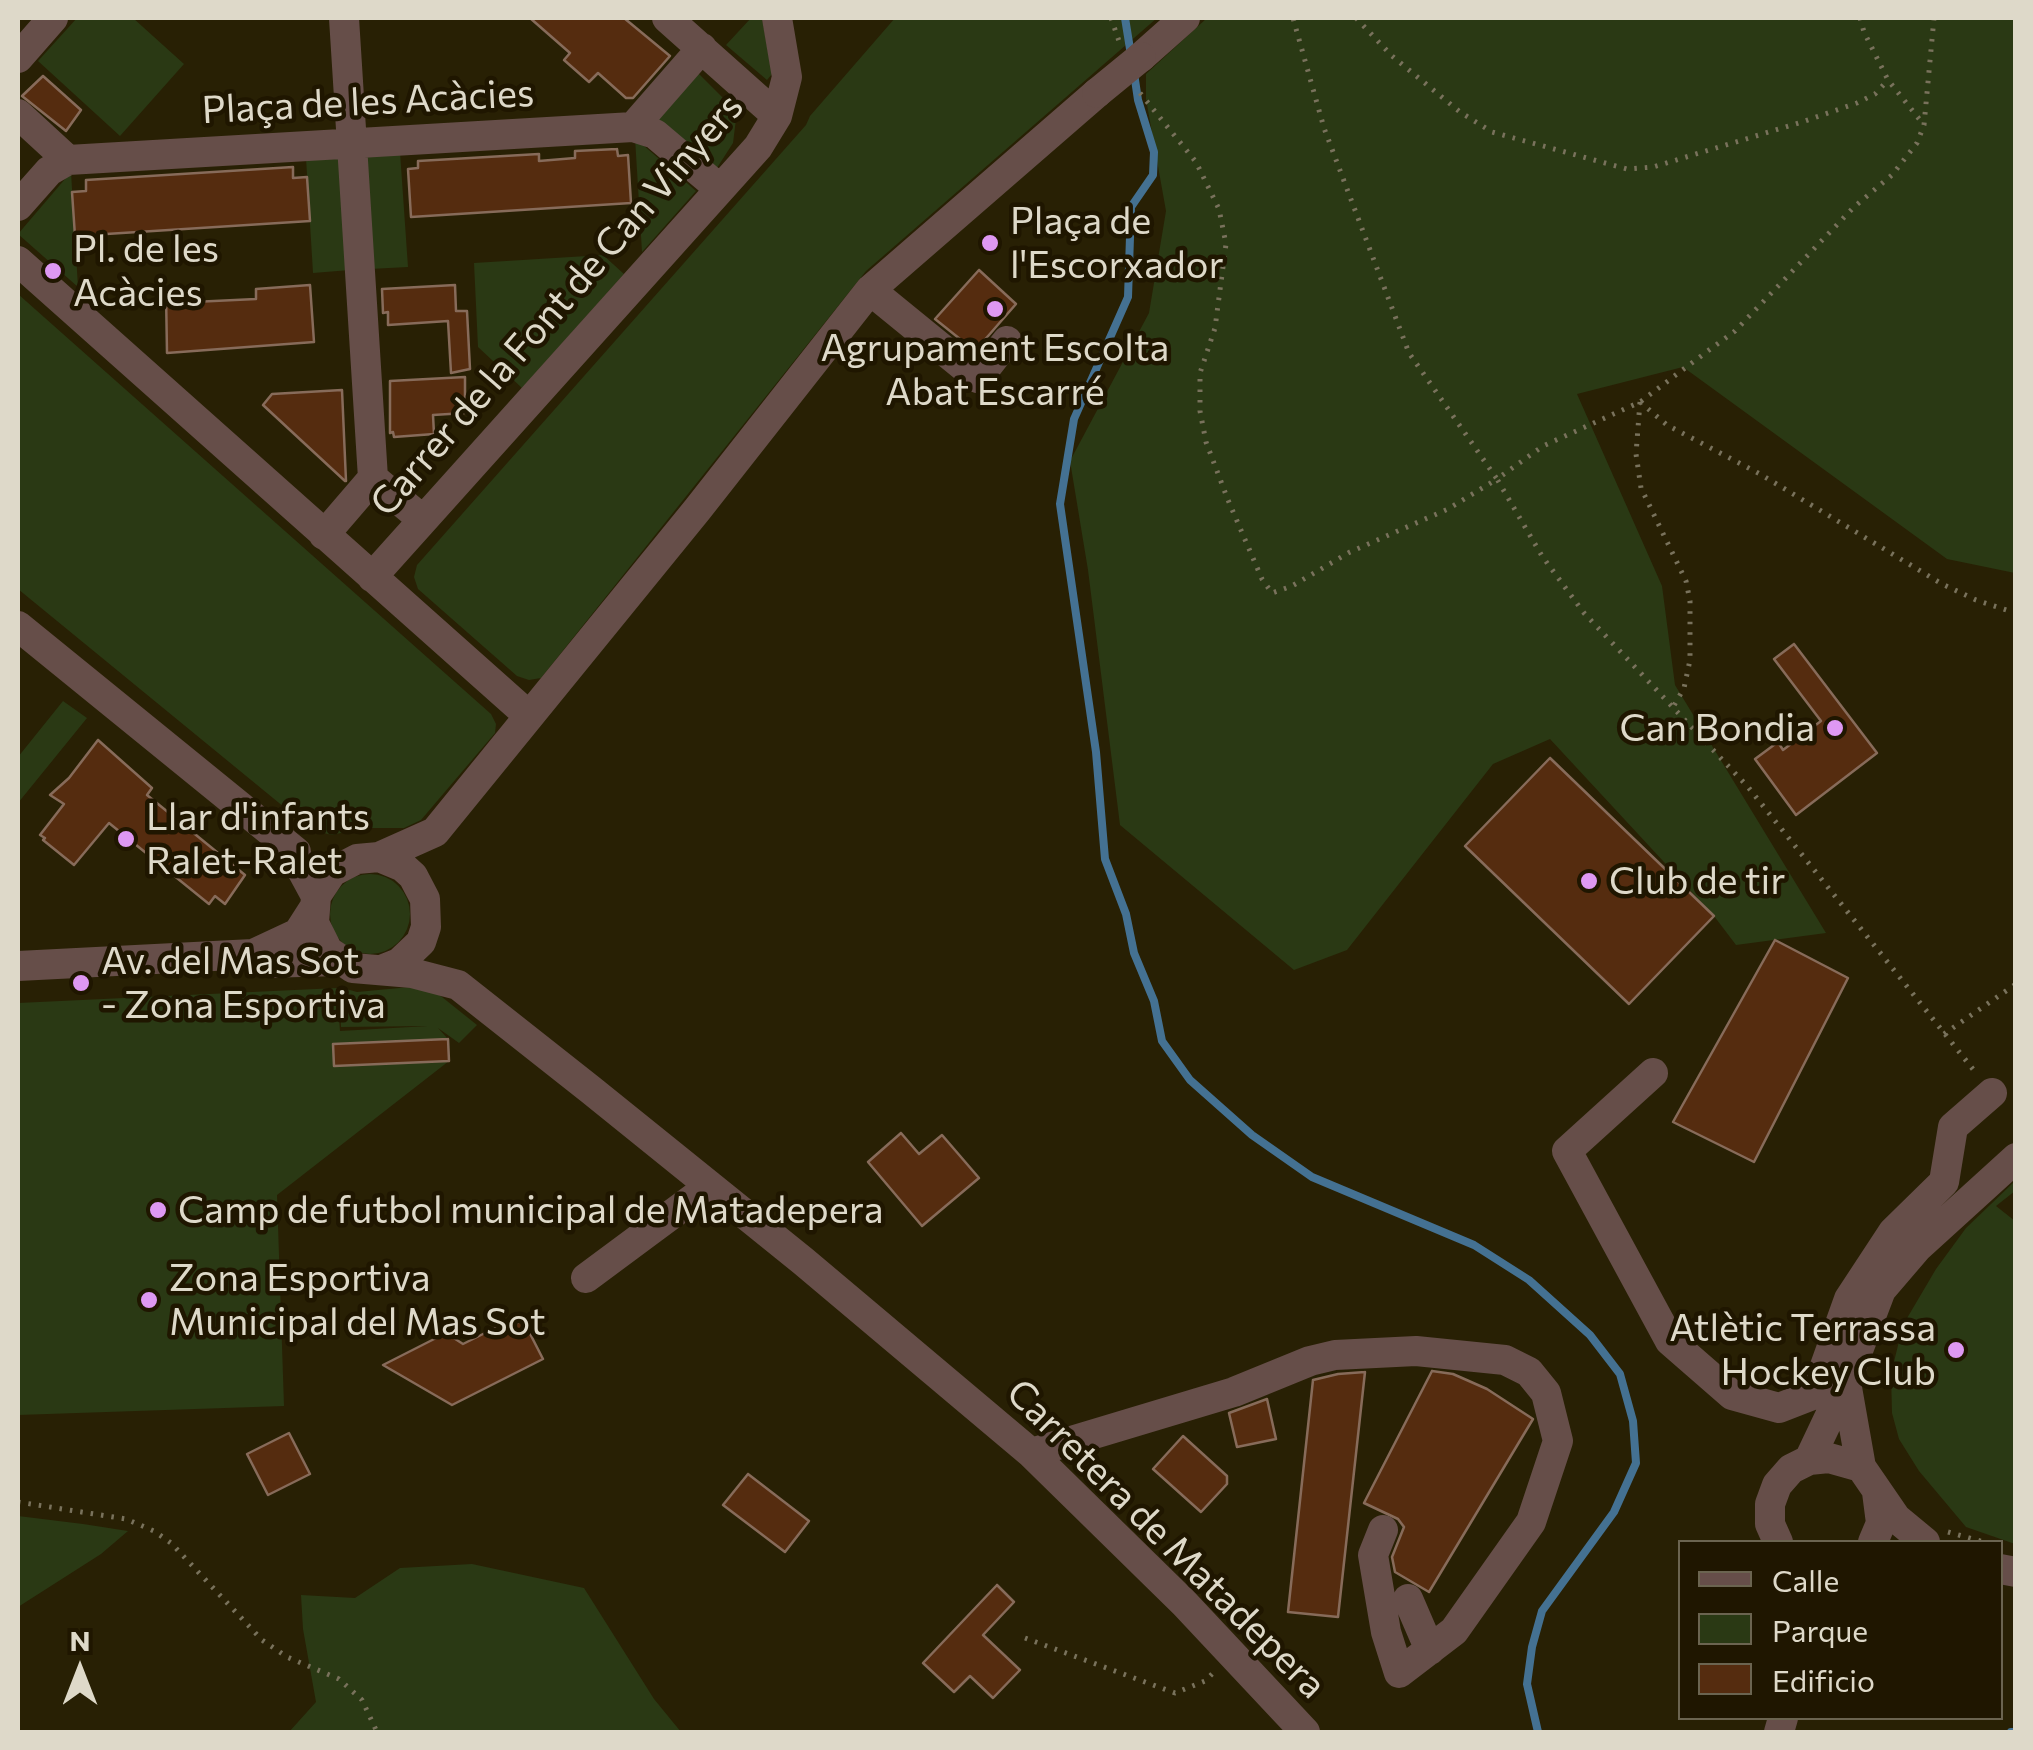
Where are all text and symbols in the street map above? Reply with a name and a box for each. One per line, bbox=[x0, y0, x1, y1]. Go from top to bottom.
street label: Plaça de les Acàcies bbox=[201, 71, 535, 133]
street label: Carrer de la Font de Can Vinyers bbox=[361, 84, 753, 526]
place label: Plaça de l'Escorxador bbox=[1010, 198, 1224, 288]
place label: Pl. de les Acàcies bbox=[73, 226, 219, 316]
marker: Plaça de l'Escorxador bbox=[979, 232, 1001, 254]
marker: Pl. de les Acàcies bbox=[42, 260, 64, 282]
marker: Agrupament Escolta Abat Escarré bbox=[984, 298, 1006, 320]
place label: Agrupament Escolta Abat Escarré bbox=[821, 325, 1169, 414]
place label: Can Bondia bbox=[1619, 705, 1815, 751]
marker: Can Bondia bbox=[1824, 717, 1846, 739]
place label: Llar d'infants Ralet-Ralet bbox=[146, 794, 370, 884]
marker: Llar d'infants Ralet-Ralet bbox=[115, 828, 137, 850]
place label: Club de tir bbox=[1609, 858, 1785, 904]
marker: Club de tir bbox=[1578, 870, 1600, 892]
place label: Av. del Mas Sot - Zona Esportiva bbox=[101, 938, 386, 1028]
marker: Av. del Mas Sot - Zona Esportiva bbox=[70, 972, 92, 994]
place label: Camp de futbol municipal de Matadepera bbox=[178, 1187, 884, 1233]
marker: Camp de futbol municipal de Matadepera bbox=[147, 1199, 169, 1221]
place label: Zona Esportiva Municipal del Mas Sot bbox=[169, 1255, 546, 1344]
marker: Zona Esportiva Municipal del Mas Sot bbox=[138, 1289, 160, 1311]
place label: Atlètic Terrassa Hockey Club bbox=[1669, 1305, 1936, 1395]
marker: Atlètic Terrassa Hockey Club bbox=[1945, 1339, 1967, 1361]
street label: Carretera de Matadepera bbox=[997, 1370, 1335, 1708]
legend bbox=[1678, 1540, 2003, 1720]
text: Calle bbox=[1772, 1561, 1839, 1598]
text: Parque bbox=[1772, 1611, 1868, 1648]
north arrow bbox=[30, 1620, 130, 1720]
text: N bbox=[70, 1623, 91, 1657]
text: Edificio bbox=[1772, 1661, 1875, 1698]

